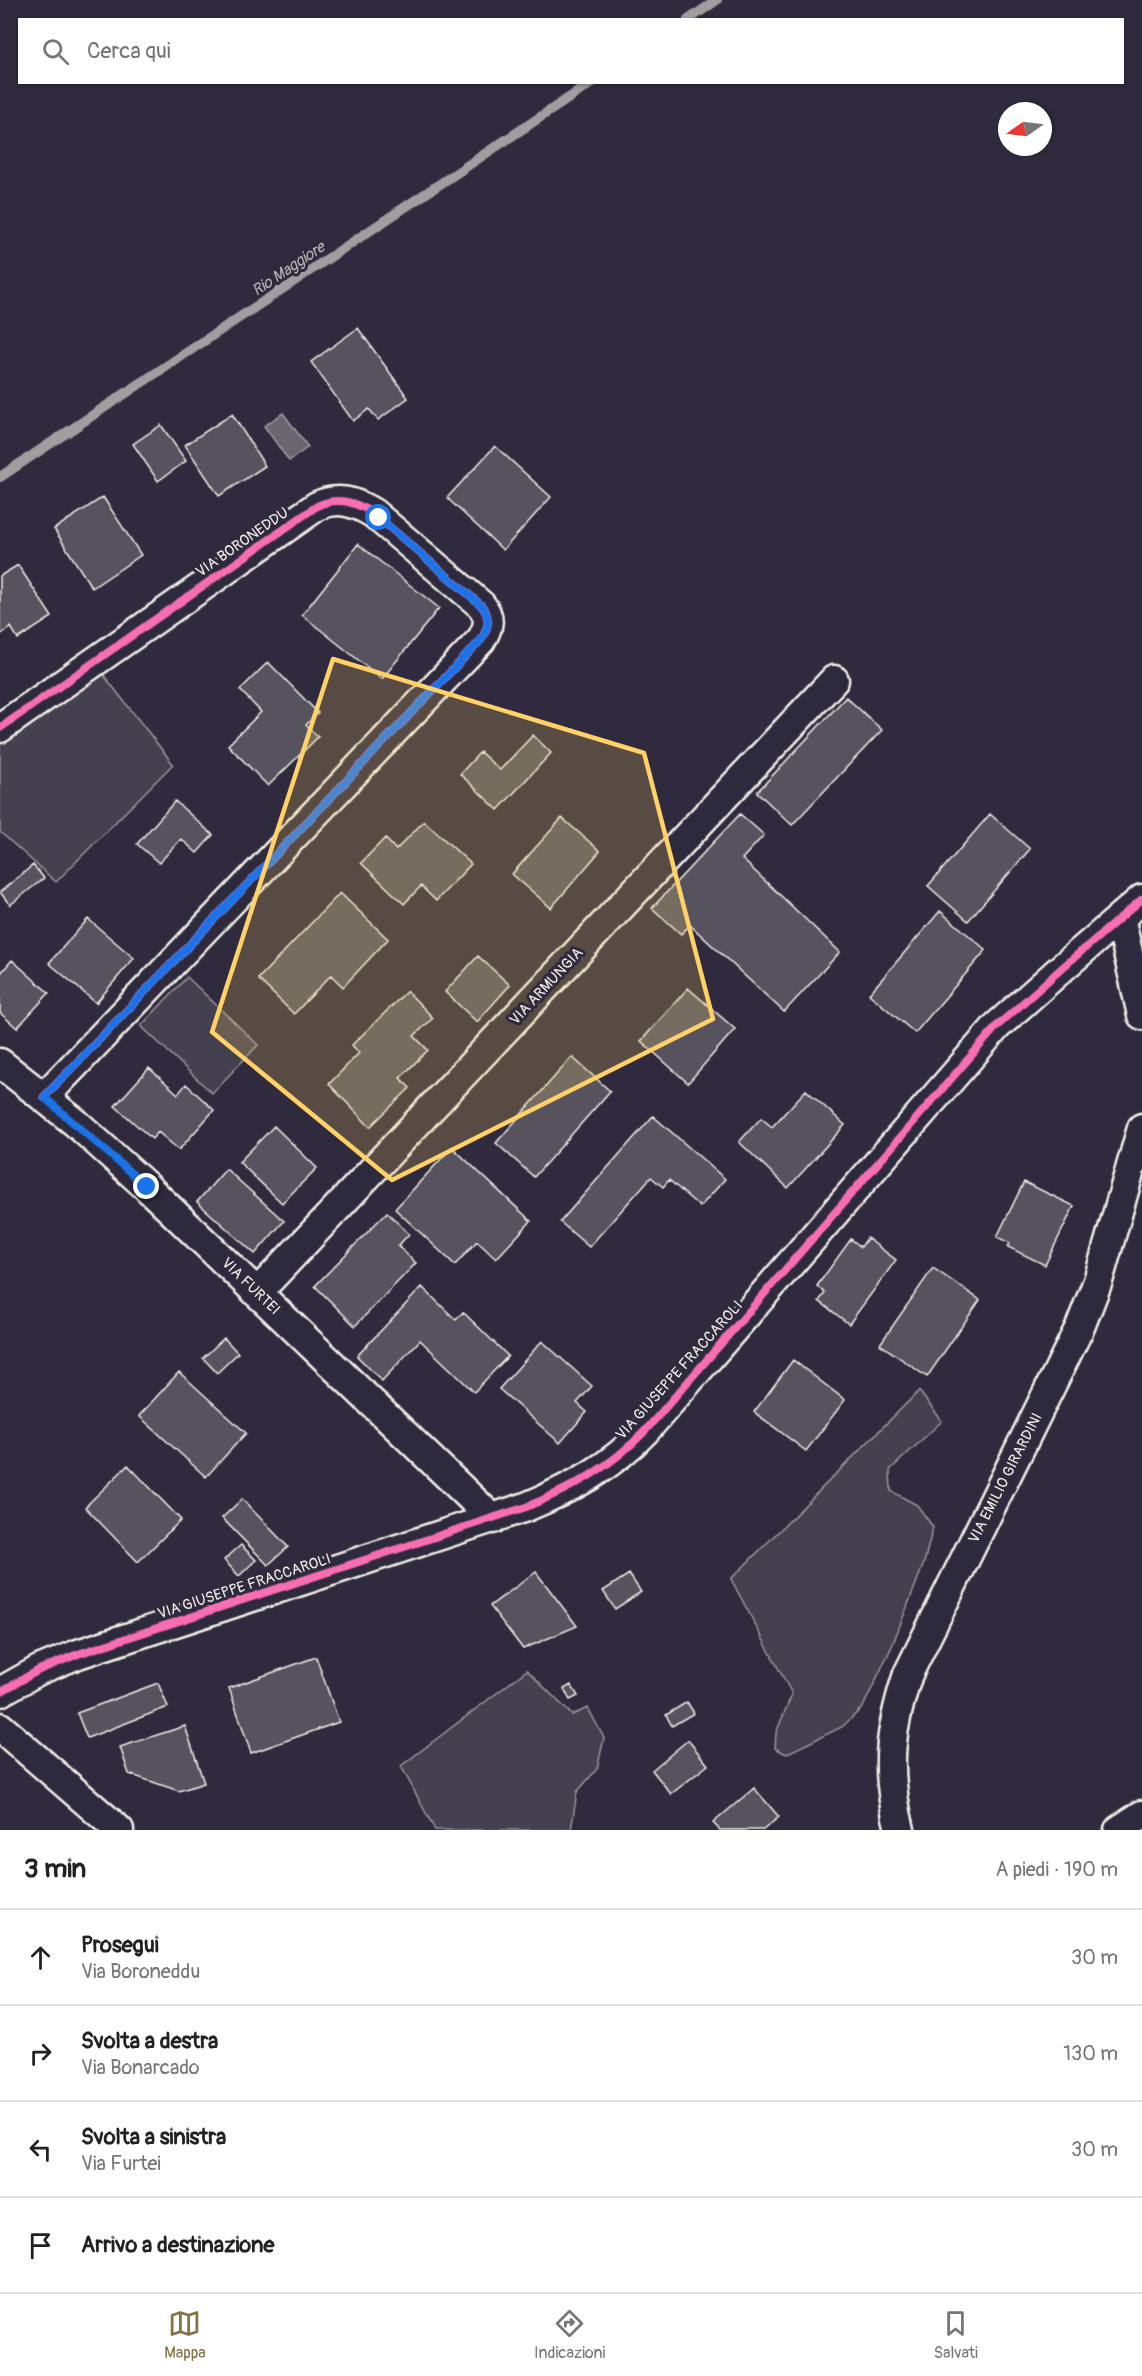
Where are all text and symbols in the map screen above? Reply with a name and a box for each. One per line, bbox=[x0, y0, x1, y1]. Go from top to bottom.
search box bbox=[18, 18, 1124, 84]
icon: search bbox=[39, 35, 72, 68]
text: Cerca qui bbox=[87, 37, 171, 65]
north arrow bbox=[998, 102, 1052, 156]
water label: Rio Maggiore bbox=[248, 236, 331, 301]
street label: VIA BORONEDDU bbox=[192, 503, 292, 581]
route start bbox=[365, 504, 391, 530]
street label: VIA ARMUNGIA bbox=[506, 943, 587, 1029]
route end bbox=[133, 1173, 159, 1199]
street label: VIA FURTEI bbox=[217, 1254, 284, 1319]
street label: VIA GIUSEPPE FRACCAROLI bbox=[612, 1297, 747, 1444]
street label: VIA EMILIO GIRARDINI bbox=[964, 1410, 1047, 1547]
street label: VIA GIUSEPPE FRACCAROLI bbox=[155, 1549, 333, 1623]
text: 3 min bbox=[24, 1853, 86, 1885]
text: A piedi · 190 m bbox=[995, 1857, 1118, 1882]
text: Prosegui bbox=[81, 1931, 159, 1959]
icon: ahead bbox=[24, 1941, 57, 1974]
text: 30 m bbox=[1071, 1945, 1118, 1970]
text: Via Boroneddu bbox=[81, 1959, 200, 1984]
text: Svolta a destra bbox=[81, 2027, 218, 2055]
icon: right bbox=[24, 2037, 57, 2070]
text: 130 m bbox=[1063, 2041, 1118, 2066]
text: Via Bonarcado bbox=[81, 2055, 199, 2080]
text: Svolta a sinistra bbox=[81, 2123, 226, 2151]
icon: left bbox=[24, 2133, 57, 2166]
text: 30 m bbox=[1071, 2137, 1118, 2162]
text: Via Furtei bbox=[81, 2151, 161, 2176]
icon: arrive bbox=[24, 2229, 57, 2262]
text: Arrivo a destinazione bbox=[81, 2231, 274, 2259]
tab: Mappa bbox=[164, 2307, 206, 2363]
tab: Indicazioni bbox=[534, 2307, 605, 2363]
tab: Salvati bbox=[934, 2307, 978, 2363]

